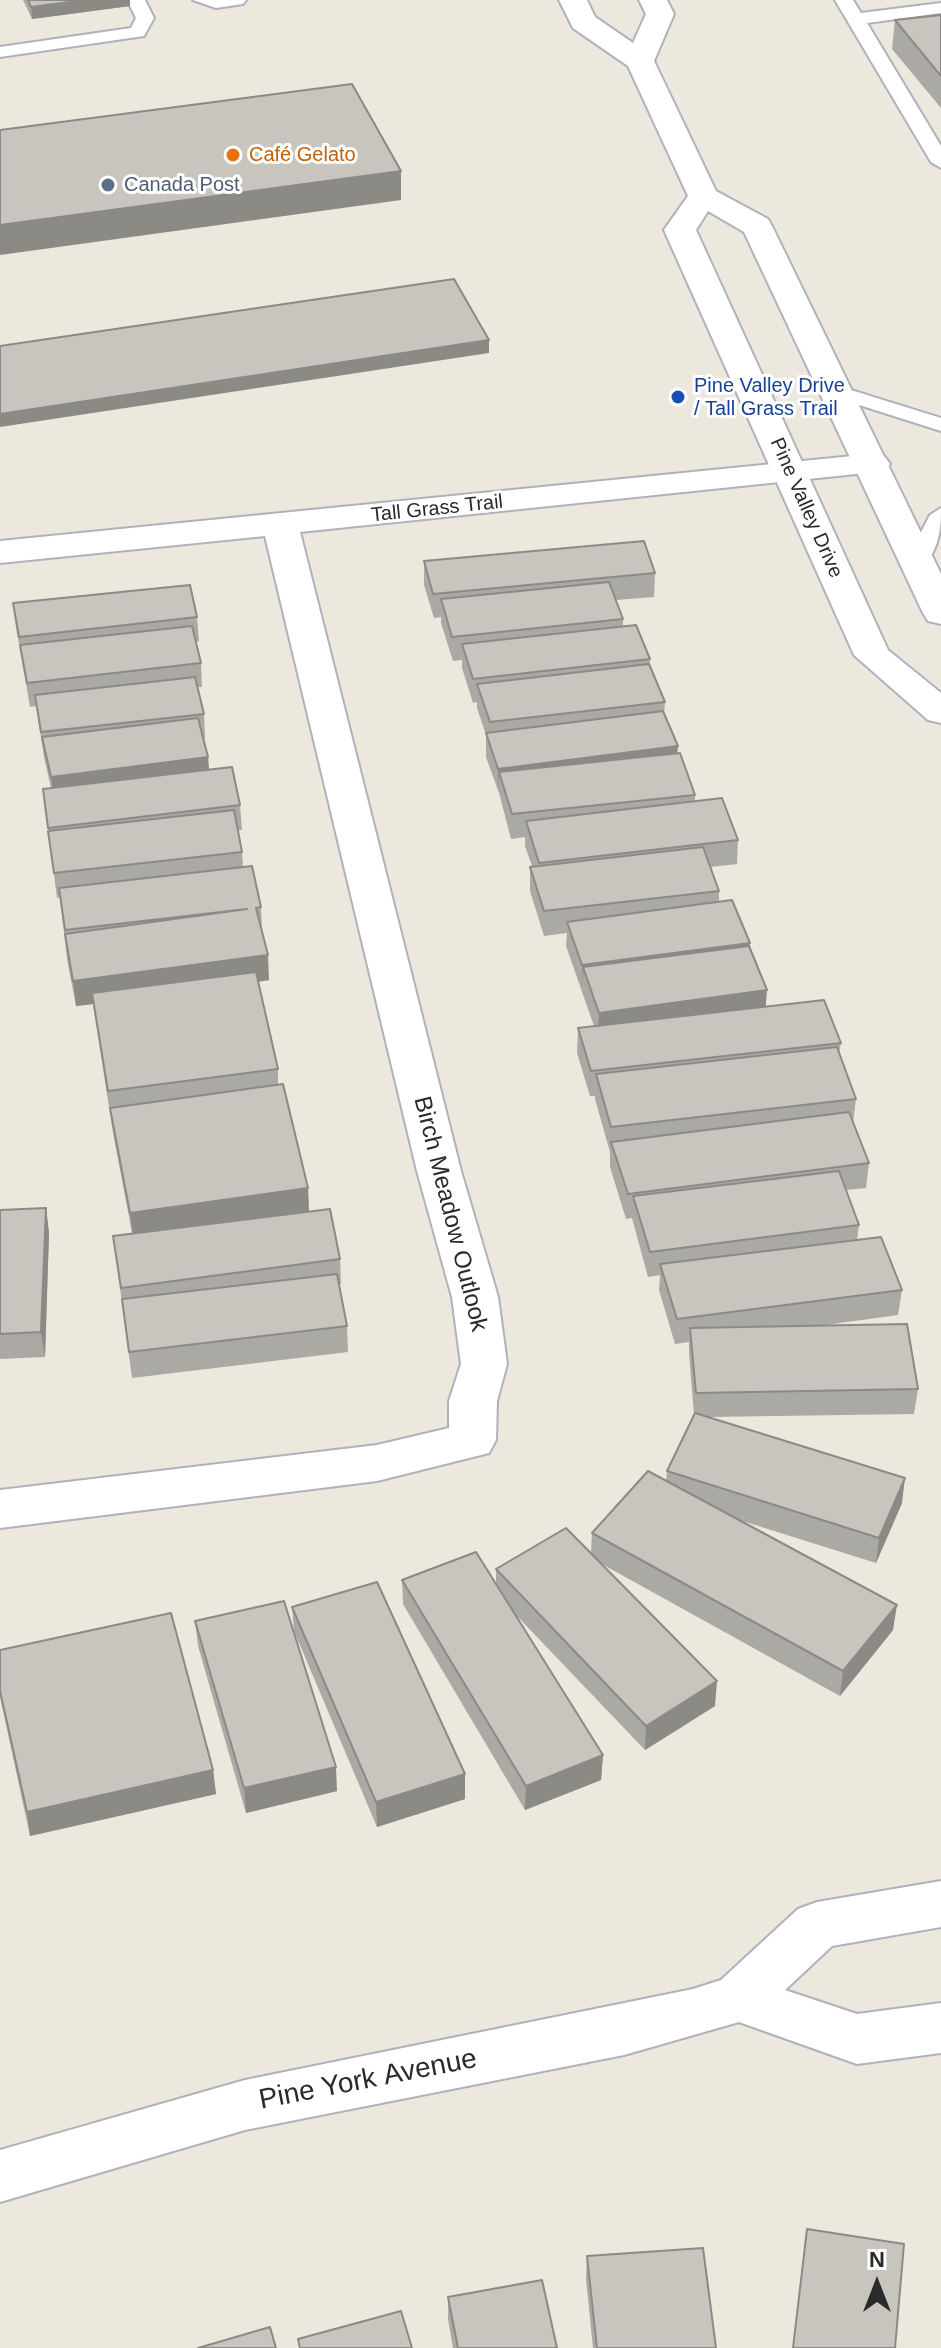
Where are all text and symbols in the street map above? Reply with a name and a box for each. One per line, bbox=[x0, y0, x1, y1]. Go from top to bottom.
place label: Café Gelato bbox=[249, 143, 356, 167]
marker: Café Gelato bbox=[224, 146, 242, 164]
place label: Canada Post bbox=[124, 173, 240, 197]
marker: Canada Post bbox=[99, 176, 117, 194]
place label: Pine Valley Drive / Tall Grass Trail bbox=[694, 374, 845, 421]
marker: Pine Valley Drive / Tall Grass Trail bbox=[669, 388, 687, 406]
street label: Pine Valley Drive bbox=[764, 434, 848, 582]
street label: Tall Grass Trail bbox=[370, 490, 504, 528]
street label: Birch Meadow Outlook bbox=[407, 1093, 493, 1335]
street label: Pine York Avenue bbox=[256, 2042, 480, 2118]
north arrow bbox=[837, 2244, 917, 2324]
text: N bbox=[869, 2247, 885, 2272]

